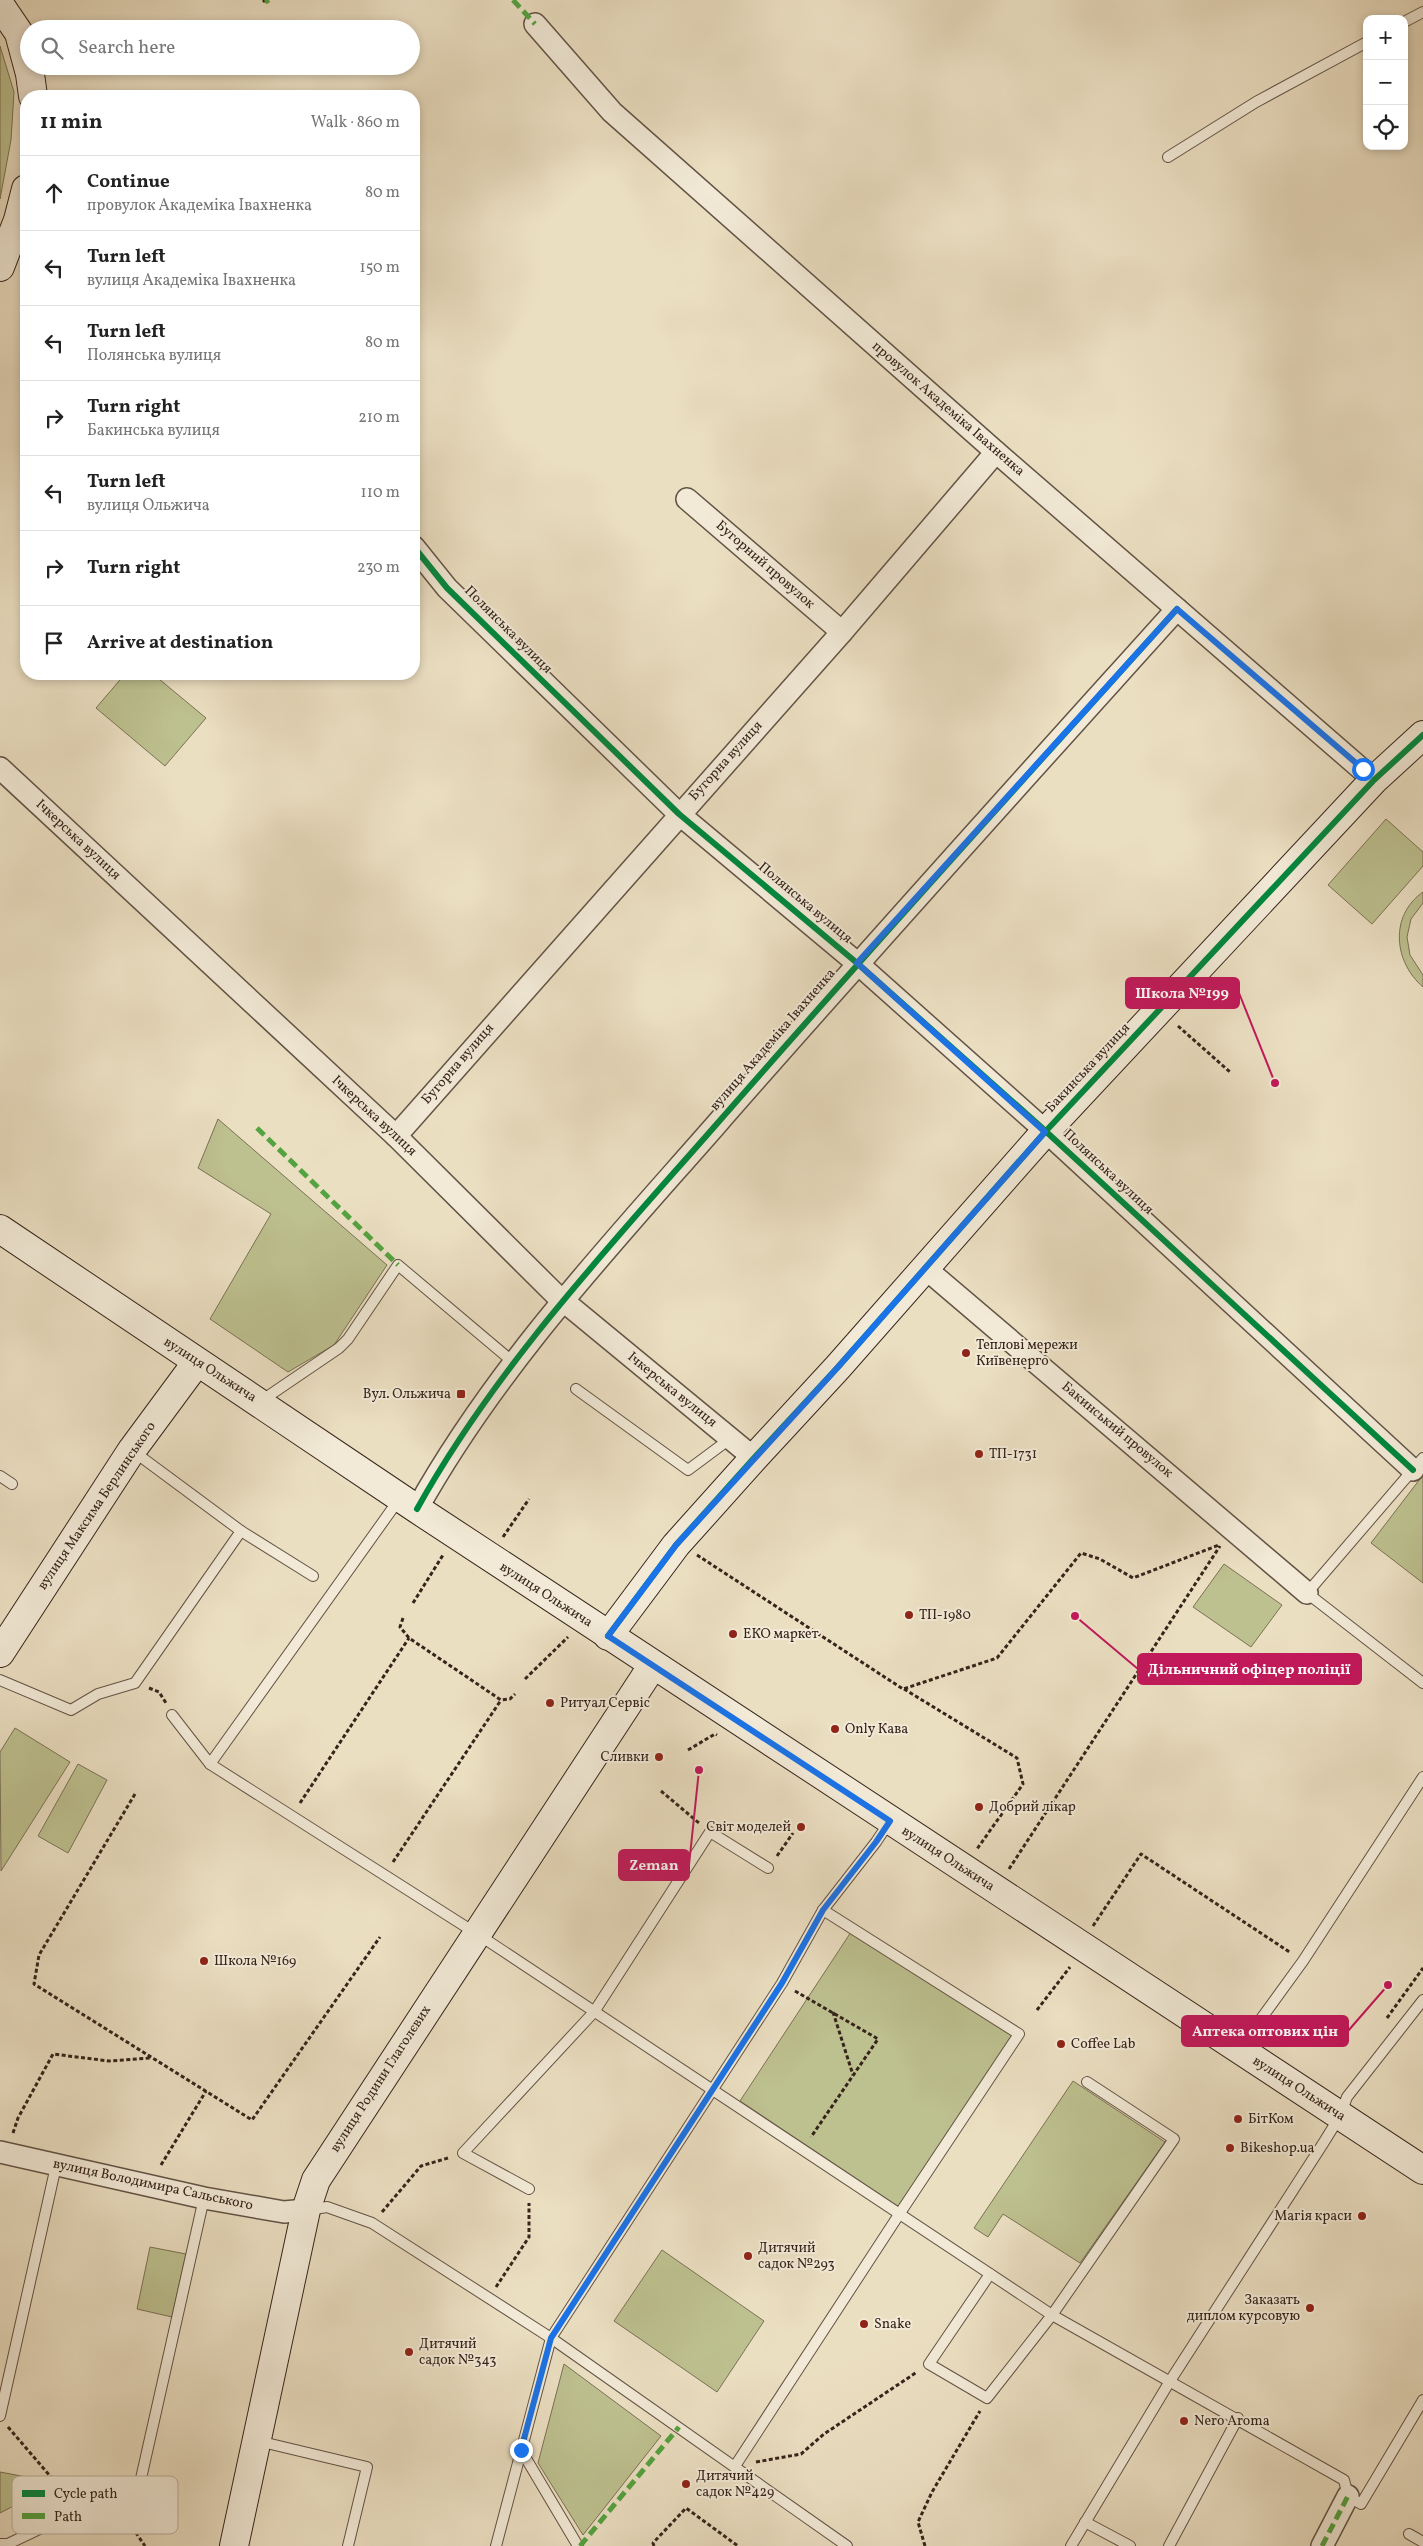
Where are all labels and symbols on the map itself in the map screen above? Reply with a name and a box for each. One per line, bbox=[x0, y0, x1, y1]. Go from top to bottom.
street label: провулок Академіка Івахненка bbox=[867, 337, 1029, 481]
street label: Бугорний провулок bbox=[711, 517, 819, 614]
street label: Полянська вулиця bbox=[460, 582, 556, 678]
street label: Бугорна вулиця bbox=[685, 717, 767, 805]
route start bbox=[1352, 758, 1375, 781]
street label: Ічкерська вулиця bbox=[31, 795, 125, 885]
street label: Полянська вулиця bbox=[754, 858, 856, 948]
street label: вулиця Академіка Івахненка bbox=[706, 965, 840, 1115]
callout: Школа №199 bbox=[1126, 978, 1239, 1008]
text: Школа №199 bbox=[1135, 984, 1229, 1005]
street label: Бугорна вулиця bbox=[417, 1019, 499, 1109]
street label: Бакинська вулиця bbox=[1041, 1019, 1135, 1117]
street label: Ічкерська вулиця bbox=[327, 1071, 421, 1161]
street label: Полянська вулиця bbox=[1059, 1125, 1157, 1219]
street label: вулиця Ольжича bbox=[160, 1333, 260, 1407]
place label: Теплові мережи Київенерго bbox=[976, 1336, 1078, 1371]
marker: Теплові мережи Київенерго bbox=[960, 1347, 972, 1359]
street label: Ічкерська вулиця bbox=[623, 1348, 721, 1432]
street label: Бакинський провулок bbox=[1057, 1378, 1177, 1483]
place label: Вул. Ольжича bbox=[363, 1385, 451, 1404]
marker: Вул. Ольжича bbox=[455, 1388, 467, 1400]
street label: вулиця Максима Берлинського bbox=[33, 1418, 161, 1594]
place label: ТП-1731 bbox=[989, 1445, 1037, 1464]
marker: ТП-1731 bbox=[973, 1448, 985, 1460]
street label: вулиця Ольжича bbox=[496, 1558, 596, 1632]
place label: ТП-1980 bbox=[919, 1606, 971, 1625]
marker: ТП-1980 bbox=[903, 1609, 915, 1621]
place label: ЕКО маркет bbox=[743, 1625, 819, 1644]
marker: ЕКО маркет bbox=[727, 1628, 739, 1640]
callout: Дільничний офіцер поліції bbox=[1138, 1654, 1361, 1684]
text: Дільничний офіцер поліції bbox=[1147, 1660, 1351, 1681]
place label: Ритуал Сервіс bbox=[560, 1694, 650, 1713]
marker: Ритуал Сервіс bbox=[544, 1697, 556, 1709]
place label: Only Кава bbox=[845, 1720, 908, 1739]
marker: Only Кава bbox=[829, 1723, 841, 1735]
place label: Сливки bbox=[601, 1748, 649, 1767]
marker: Сливки bbox=[653, 1751, 665, 1763]
place label: Добрий лікар bbox=[989, 1798, 1076, 1817]
marker: Добрий лікар bbox=[973, 1801, 985, 1813]
place label: Світ моделей bbox=[706, 1818, 791, 1837]
marker: Світ моделей bbox=[795, 1821, 807, 1833]
street label: вулиця Ольжича bbox=[898, 1822, 998, 1896]
callout: Zeman bbox=[619, 1850, 689, 1880]
text: Zeman bbox=[629, 1856, 679, 1877]
place label: Школа №169 bbox=[214, 1952, 296, 1971]
marker: Школа №169 bbox=[198, 1955, 210, 1967]
street label: вулиця Родини Глаголєвих bbox=[326, 2002, 436, 2156]
callout: Аптека оптових цін bbox=[1182, 2016, 1348, 2046]
text: Аптека оптових цін bbox=[1192, 2022, 1338, 2043]
place label: Coffee Lab bbox=[1071, 2035, 1136, 2054]
marker: Coffee Lab bbox=[1055, 2038, 1067, 2050]
street label: вулиця Ольжича bbox=[1249, 2052, 1349, 2126]
place label: БітКом bbox=[1248, 2110, 1294, 2129]
marker: БітКом bbox=[1232, 2113, 1244, 2125]
place label: Bikeshop.ua bbox=[1240, 2139, 1315, 2158]
marker: Bikeshop.ua bbox=[1224, 2142, 1236, 2154]
street label: вулиця Володимира Сальського bbox=[51, 2155, 255, 2215]
place label: Магія краси bbox=[1274, 2207, 1352, 2226]
marker: Магія краси bbox=[1356, 2210, 1368, 2222]
place label: Дитячий садок №293 bbox=[758, 2239, 835, 2274]
marker: Дитячий садок №293 bbox=[742, 2250, 754, 2262]
place label: Заказать диплом курсовую bbox=[1187, 2291, 1300, 2326]
marker: Заказать диплом курсовую bbox=[1304, 2302, 1316, 2314]
place label: Snake bbox=[874, 2315, 911, 2334]
marker: Snake bbox=[858, 2318, 870, 2330]
place label: Дитячий садок №343 bbox=[419, 2335, 496, 2370]
marker: Дитячий садок №343 bbox=[403, 2346, 415, 2358]
place label: Nero Aroma bbox=[1194, 2412, 1270, 2431]
marker: Nero Aroma bbox=[1178, 2415, 1190, 2427]
route end bbox=[510, 2439, 533, 2462]
place label: Дитячий садок №429 bbox=[696, 2467, 774, 2502]
legend bbox=[12, 2476, 178, 2534]
marker: Дитячий садок №429 bbox=[680, 2478, 692, 2490]
text: Cycle path bbox=[54, 2485, 118, 2504]
text: Path bbox=[54, 2508, 82, 2527]

